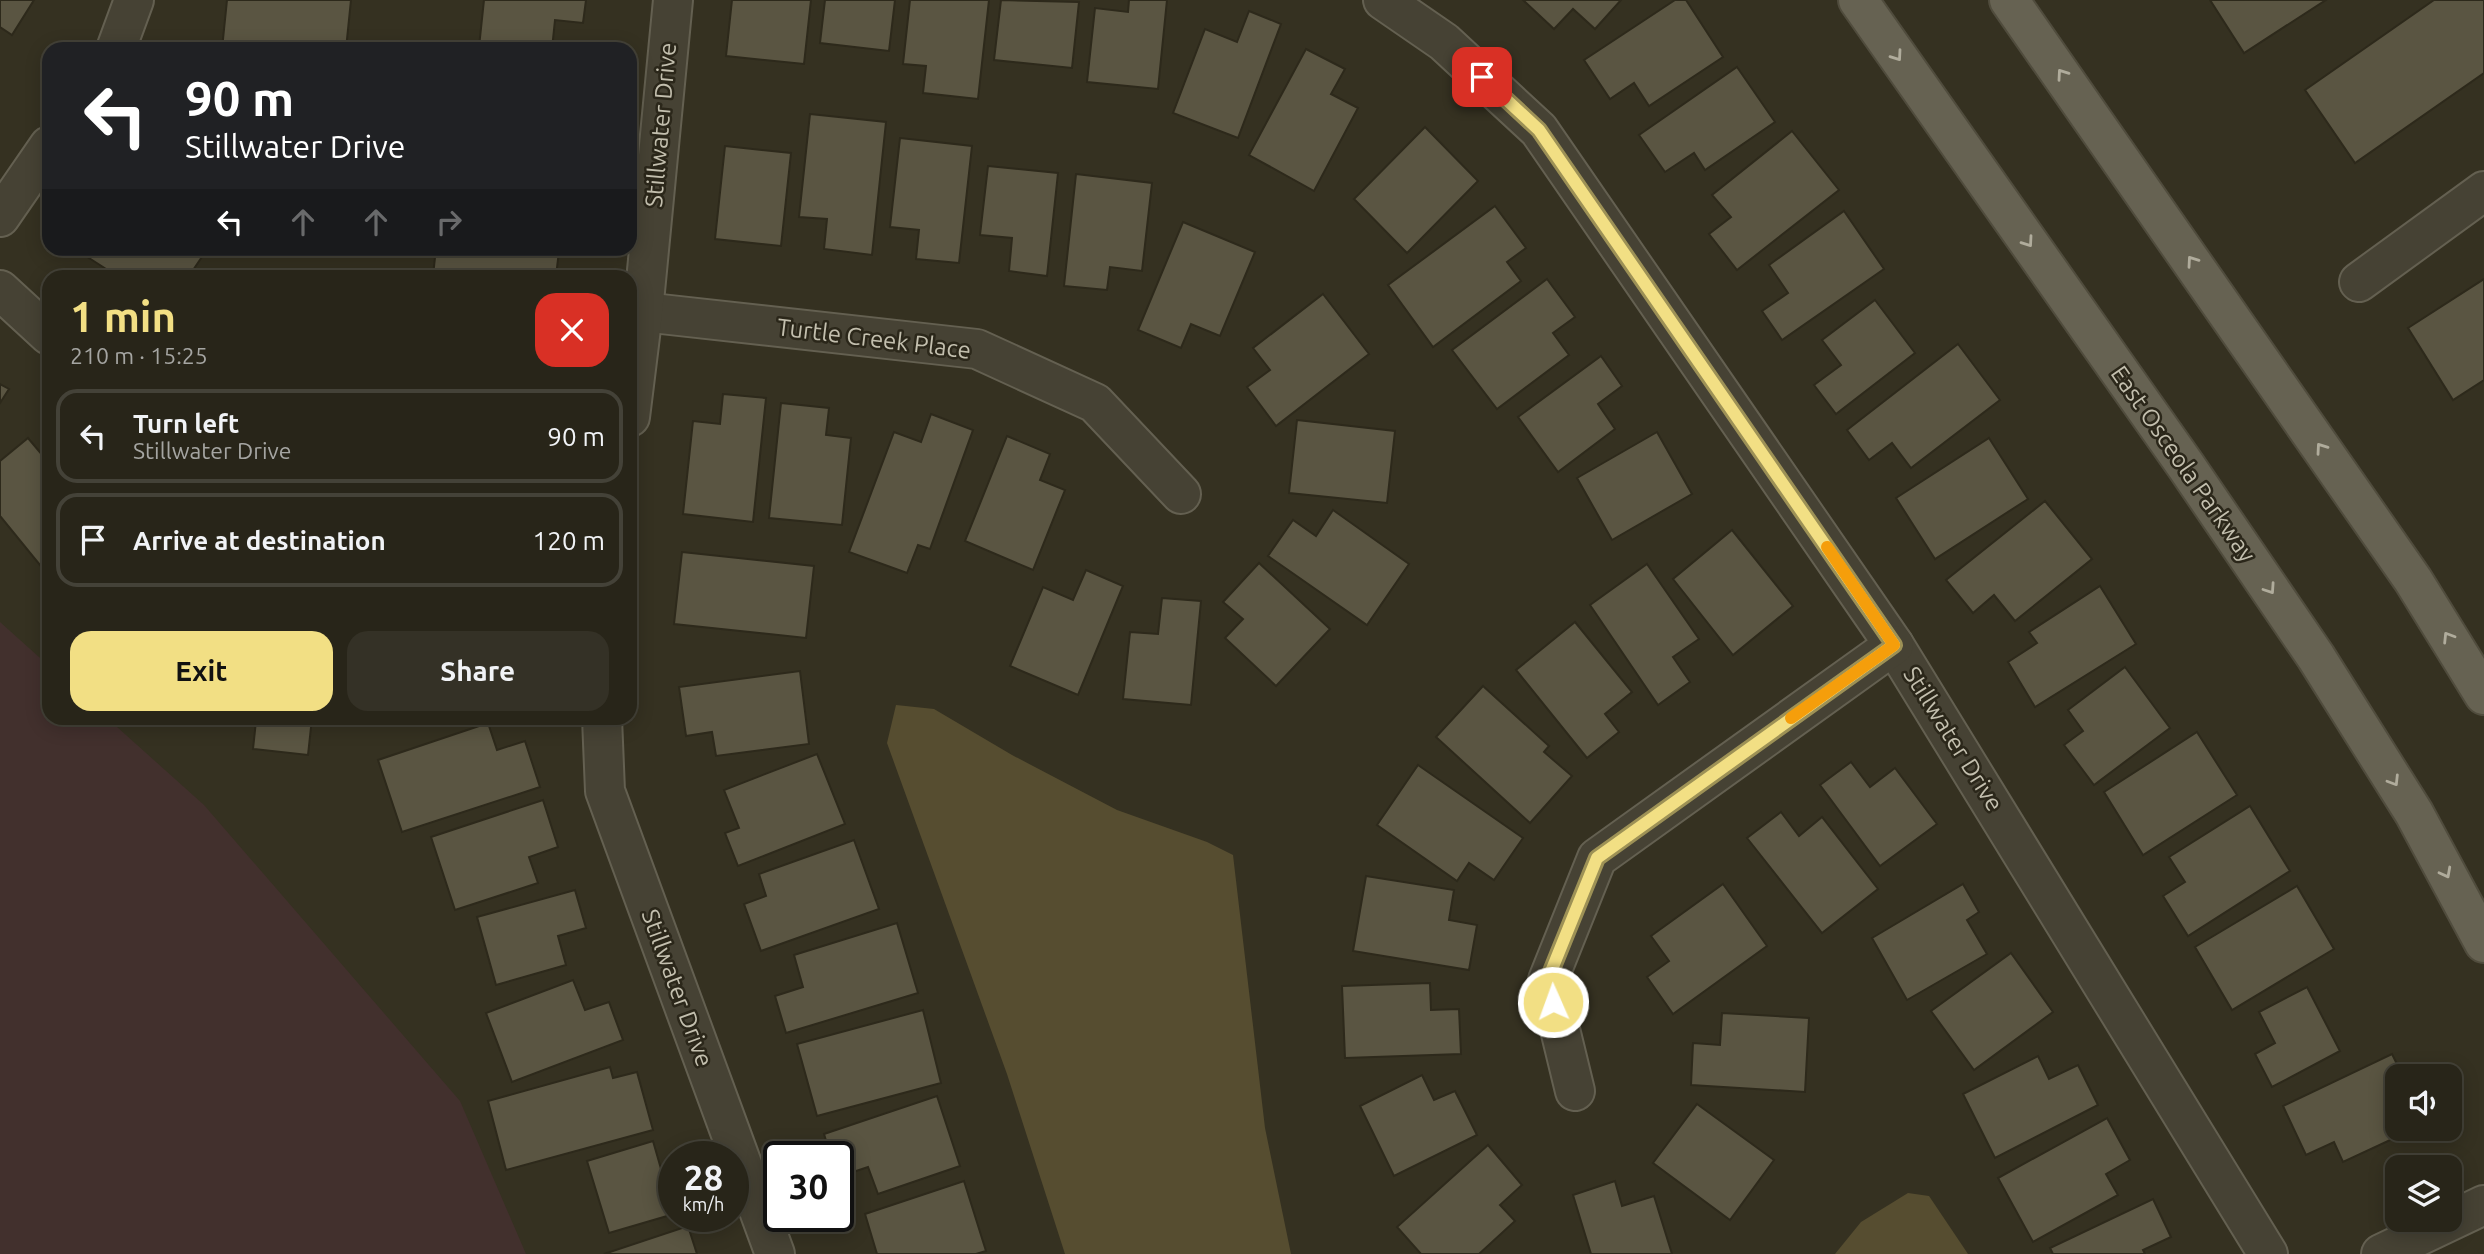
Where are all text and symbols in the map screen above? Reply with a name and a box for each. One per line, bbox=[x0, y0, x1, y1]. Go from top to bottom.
street label: Stillwater Drive bbox=[640, 41, 681, 208]
pin bbox=[1452, 47, 1512, 107]
one-way arrow bbox=[1889, 48, 1901, 61]
icon: arrive bbox=[1463, 58, 1501, 96]
one-way arrow bbox=[2058, 69, 2070, 82]
icon: left bbox=[70, 70, 161, 161]
text: 90 m bbox=[185, 70, 294, 125]
text: Stillwater Drive bbox=[185, 128, 405, 164]
icon: left bbox=[211, 203, 249, 241]
icon: ahead bbox=[284, 203, 322, 241]
icon: ahead bbox=[357, 203, 395, 241]
icon: right bbox=[430, 203, 468, 241]
one-way arrow bbox=[2020, 234, 2032, 247]
one-way arrow bbox=[2188, 256, 2200, 269]
text: 1 min bbox=[70, 293, 176, 340]
button: close bbox=[535, 293, 609, 367]
street label: Turtle Creek Place bbox=[776, 313, 973, 364]
text: 210 m · 15:25 bbox=[70, 343, 208, 368]
street label: East Osceola Parkway bbox=[2106, 361, 2262, 567]
text: Turn left bbox=[133, 409, 239, 438]
icon: left bbox=[74, 417, 112, 455]
text: 90 m bbox=[547, 422, 605, 451]
text: Stillwater Drive bbox=[133, 438, 291, 463]
one-way arrow bbox=[2317, 443, 2329, 456]
icon: arrive bbox=[74, 521, 112, 559]
text: Arrive at destination bbox=[133, 526, 386, 555]
text: 120 m bbox=[533, 526, 605, 555]
one-way arrow bbox=[2262, 582, 2275, 595]
button: Exit bbox=[70, 631, 333, 711]
button: Share bbox=[347, 631, 609, 711]
one-way arrow bbox=[2444, 631, 2457, 644]
street label: Stillwater Drive bbox=[1898, 661, 2009, 816]
one-way arrow bbox=[2385, 773, 2398, 786]
one-way arrow bbox=[2438, 866, 2452, 878]
street label: Stillwater Drive bbox=[637, 906, 718, 1070]
position arrow bbox=[1516, 965, 1590, 1039]
map controls bbox=[2385, 1064, 2462, 1232]
button: sound bbox=[2385, 1064, 2462, 1141]
speed limit sign: 30 bbox=[763, 1141, 854, 1232]
button: layers bbox=[2385, 1155, 2462, 1232]
text: 28 bbox=[684, 1157, 723, 1197]
text: km/h bbox=[683, 1194, 724, 1214]

